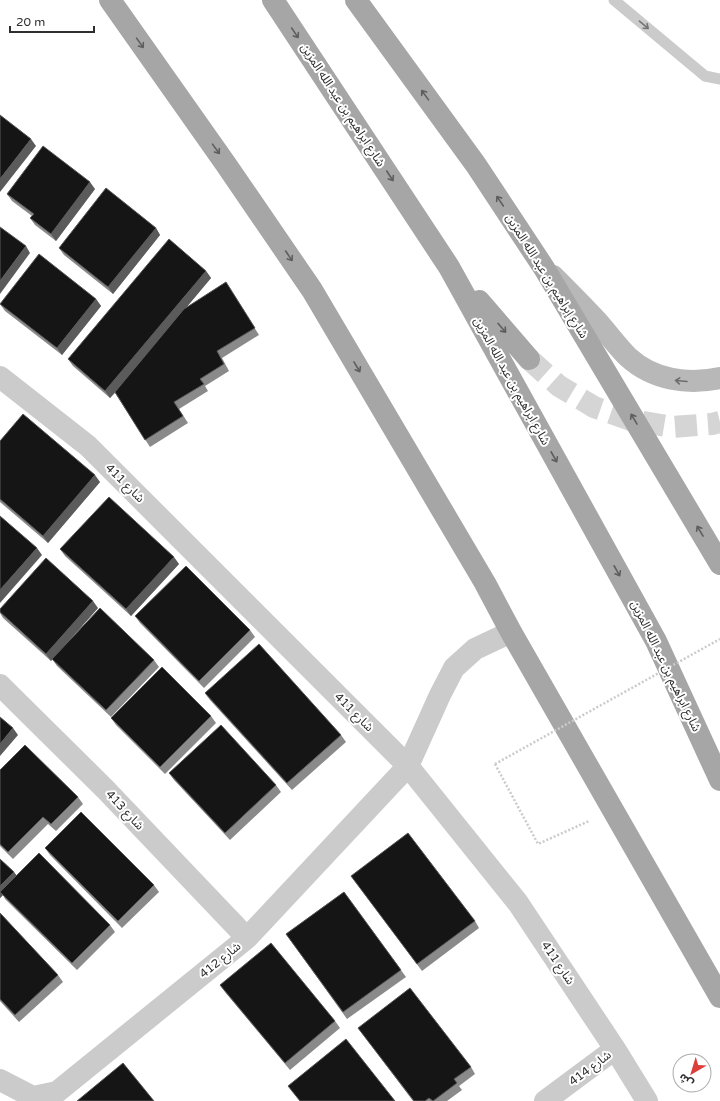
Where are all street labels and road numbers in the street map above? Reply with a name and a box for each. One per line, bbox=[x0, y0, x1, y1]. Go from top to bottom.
street label: شارع ابراهيم بن عبد الله المزين bbox=[296, 41, 388, 170]
street label: شارع إبراهيم بن عبد الله المزين bbox=[501, 211, 591, 342]
street label: شارع ابراهيم بن عبد الله المزين bbox=[469, 315, 553, 448]
street label: شارع 411 bbox=[101, 461, 147, 507]
street label: شارع ابراهيم بن عبد الله المزين bbox=[626, 598, 704, 735]
street label: شارع 411 bbox=[330, 690, 376, 736]
street label: شارع 413 bbox=[102, 787, 147, 834]
street label: شارع 412 bbox=[197, 939, 245, 982]
street label: شارع 411 bbox=[537, 939, 578, 988]
street label: شارع 414 bbox=[566, 1048, 615, 1090]

